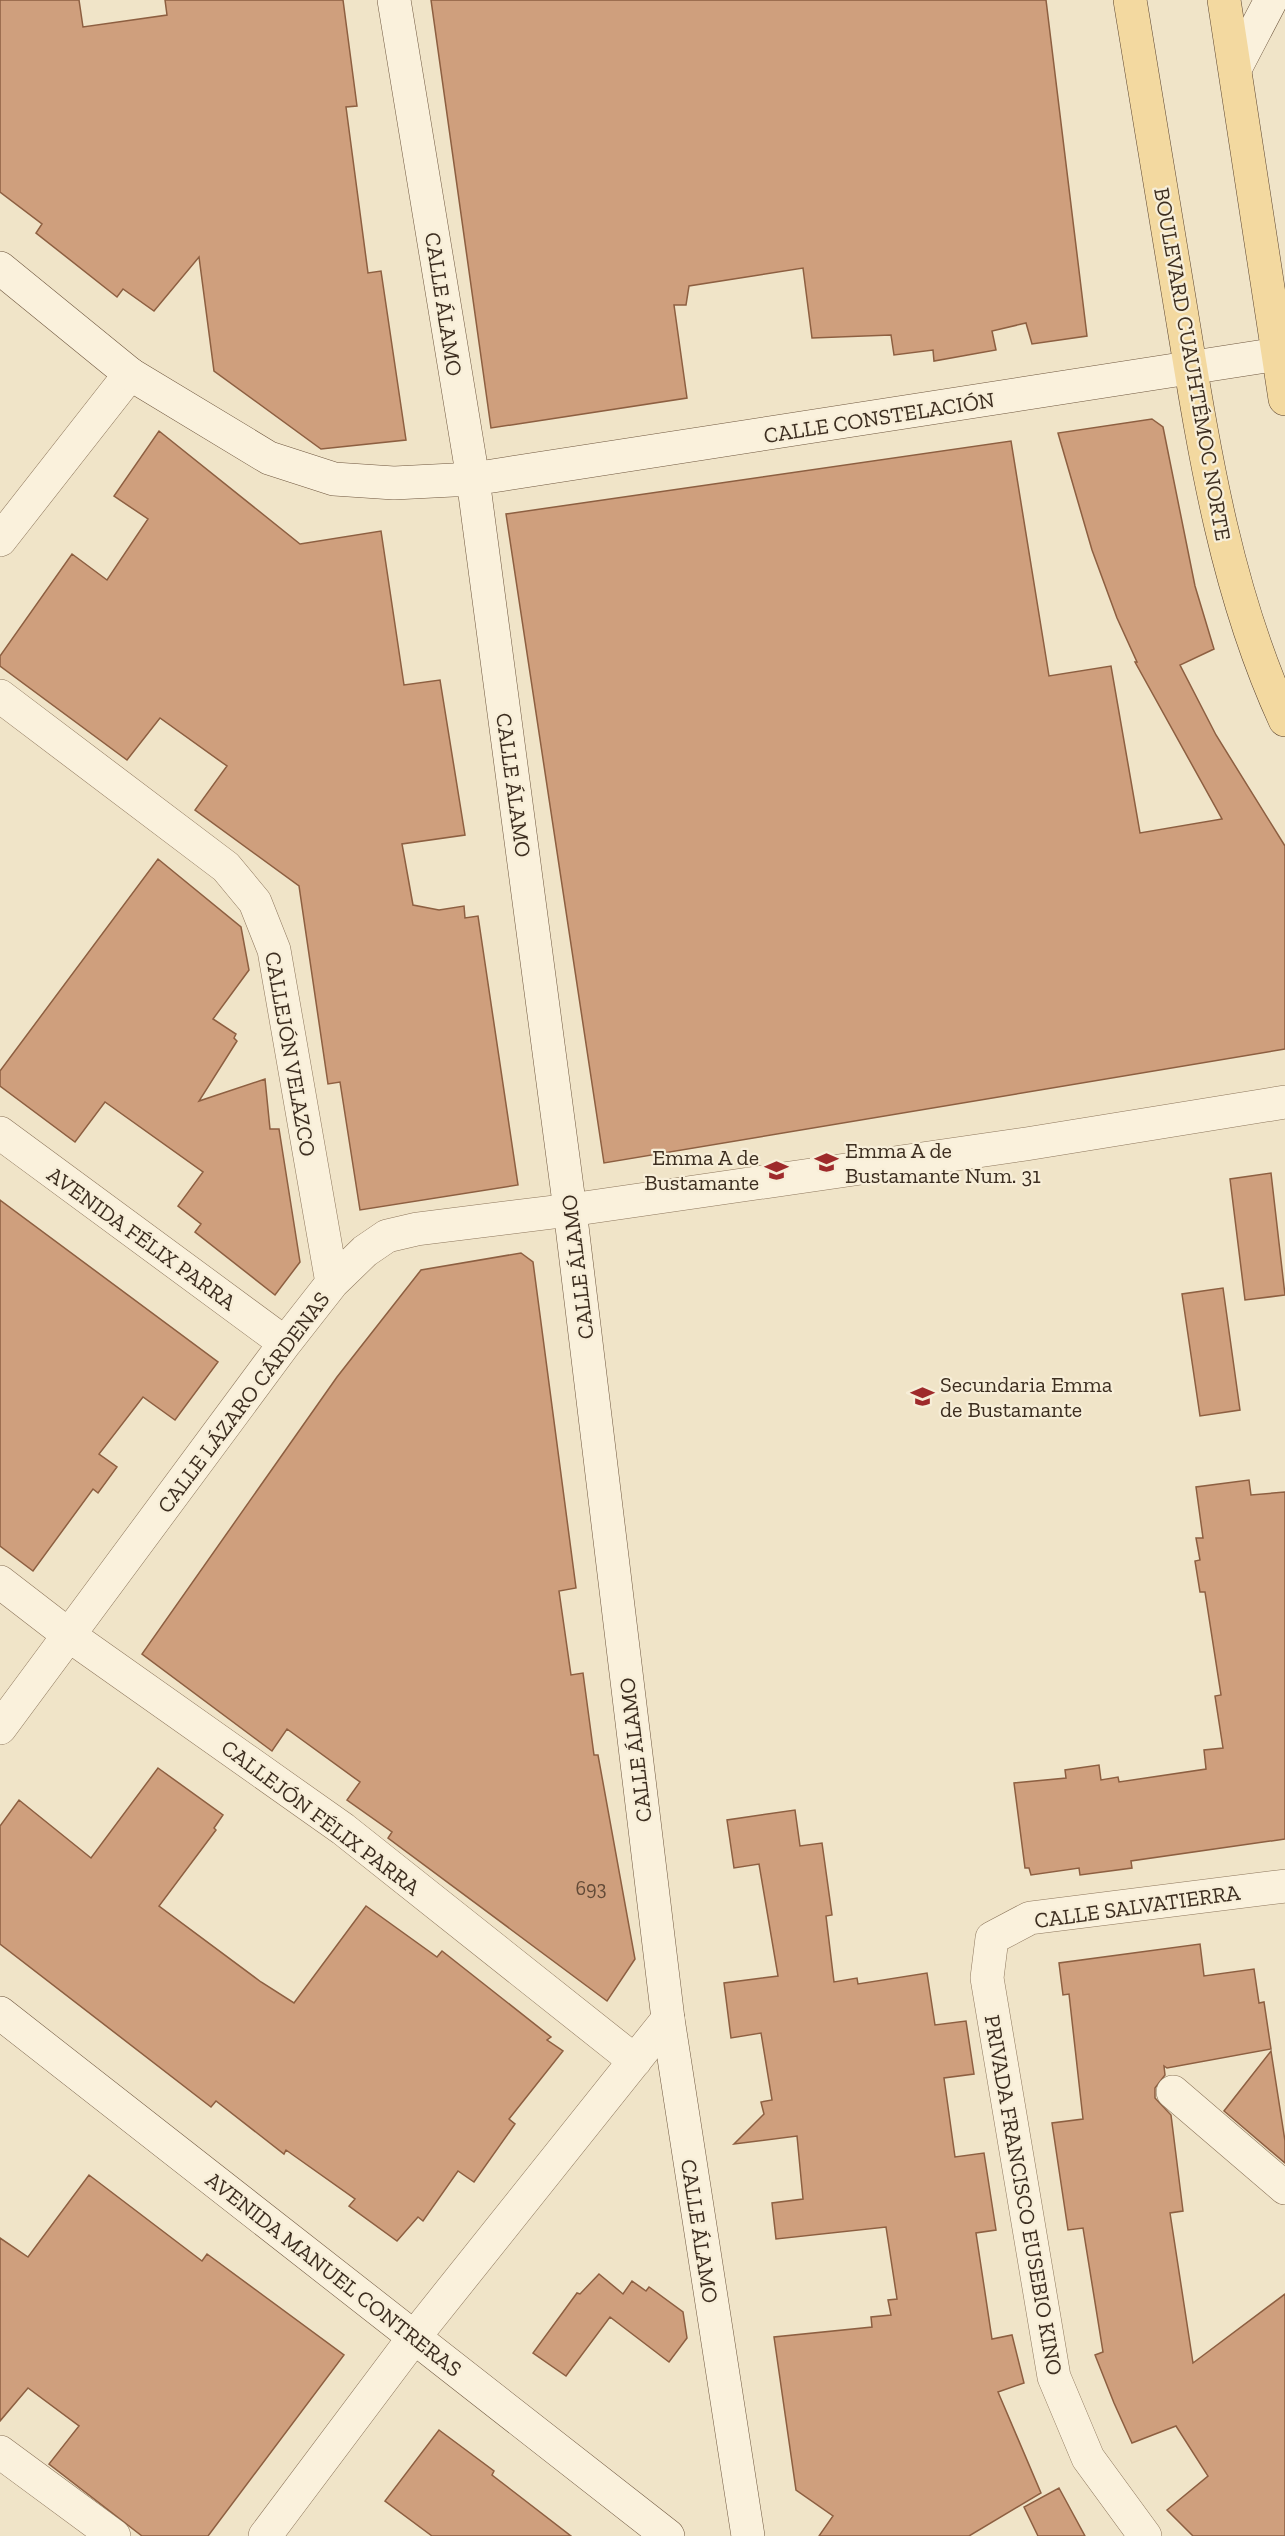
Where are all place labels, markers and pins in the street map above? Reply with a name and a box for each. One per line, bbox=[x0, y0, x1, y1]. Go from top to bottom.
place label: Emma A de Bustamante Num. 31 bbox=[845, 1137, 1041, 1189]
place label: Emma A de Bustamante bbox=[644, 1144, 759, 1196]
school or university icon: Emma A de Bustamante Num. 31 bbox=[814, 1150, 840, 1176]
school or university icon: Emma A de Bustamante bbox=[764, 1157, 790, 1183]
place label: Secundaria Emma de Bustamante bbox=[940, 1371, 1113, 1423]
school or university icon: Secundaria Emma de Bustamante bbox=[909, 1384, 935, 1410]

